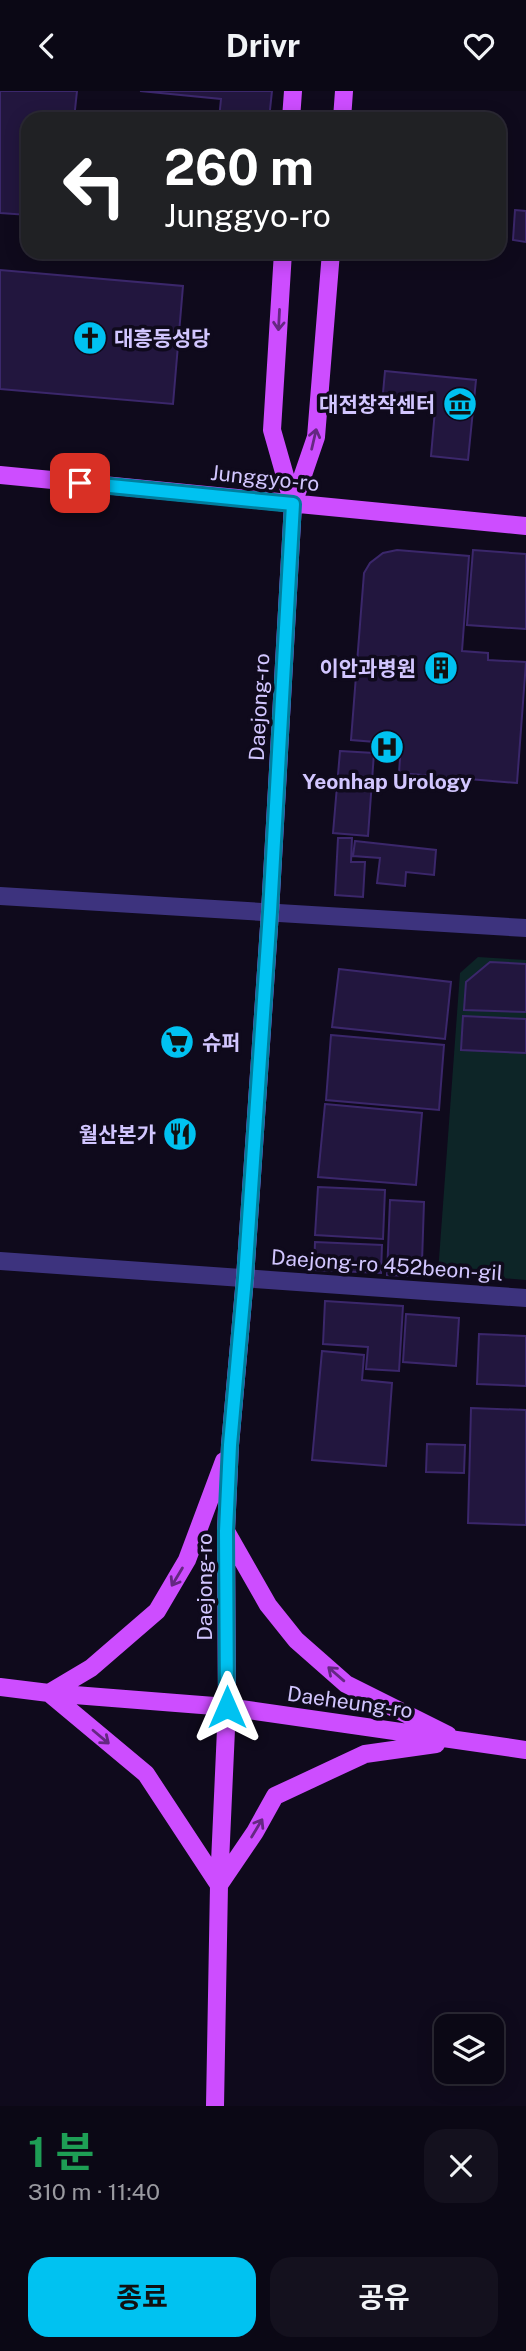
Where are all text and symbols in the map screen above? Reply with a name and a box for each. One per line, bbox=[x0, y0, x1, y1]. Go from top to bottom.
icon: back bbox=[28, 27, 66, 65]
text: Drivr bbox=[226, 27, 300, 64]
icon: heart bbox=[460, 27, 498, 65]
text: 260 m bbox=[164, 138, 314, 196]
icon: left bbox=[49, 140, 140, 231]
text: Junggyo-ro bbox=[164, 197, 331, 234]
one-way arrow bbox=[272, 308, 285, 331]
church icon: 대흥동성당 bbox=[71, 319, 109, 357]
place label: 대흥동성당 bbox=[114, 326, 211, 351]
museum icon: 대전창작센터 bbox=[441, 385, 479, 423]
place label: 대전창작센터 bbox=[319, 392, 435, 417]
one-way arrow bbox=[308, 428, 321, 451]
pin bbox=[50, 453, 110, 513]
street label: Junggyo-ro bbox=[209, 460, 321, 496]
icon: arrive bbox=[61, 464, 99, 502]
building icon: 이안과병원 bbox=[422, 649, 460, 687]
street label: Daejong-ro bbox=[244, 653, 274, 761]
place label: 이안과병원 bbox=[319, 656, 416, 681]
hospital icon: Yeonhap Urology bbox=[368, 728, 406, 766]
place label: Yeonhap Urology bbox=[302, 769, 472, 794]
supermarket icon: 슈퍼 bbox=[158, 1023, 196, 1061]
place label: 슈퍼 bbox=[202, 1030, 241, 1055]
restaurant icon: 월산본가 bbox=[161, 1115, 199, 1153]
place label: 월산본가 bbox=[79, 1122, 156, 1147]
street label: Daejong-ro 452beon-gil bbox=[270, 1244, 504, 1286]
street label: Daejong-ro bbox=[192, 1533, 217, 1641]
one-way arrow bbox=[170, 1566, 184, 1586]
one-way arrow bbox=[327, 1666, 345, 1682]
position arrow bbox=[190, 1670, 264, 1744]
street label: Daeheung-ro bbox=[286, 1681, 414, 1723]
one-way arrow bbox=[92, 1729, 110, 1745]
one-way arrow bbox=[250, 1819, 264, 1839]
map controls bbox=[434, 2014, 504, 2084]
button: layers bbox=[434, 2014, 504, 2084]
text: 1 분 bbox=[28, 2127, 94, 2176]
button: close bbox=[424, 2129, 498, 2203]
text: 310 m · 11:40 bbox=[28, 2178, 160, 2205]
button: 종료 bbox=[28, 2257, 256, 2337]
button: 공유 bbox=[270, 2257, 498, 2337]

